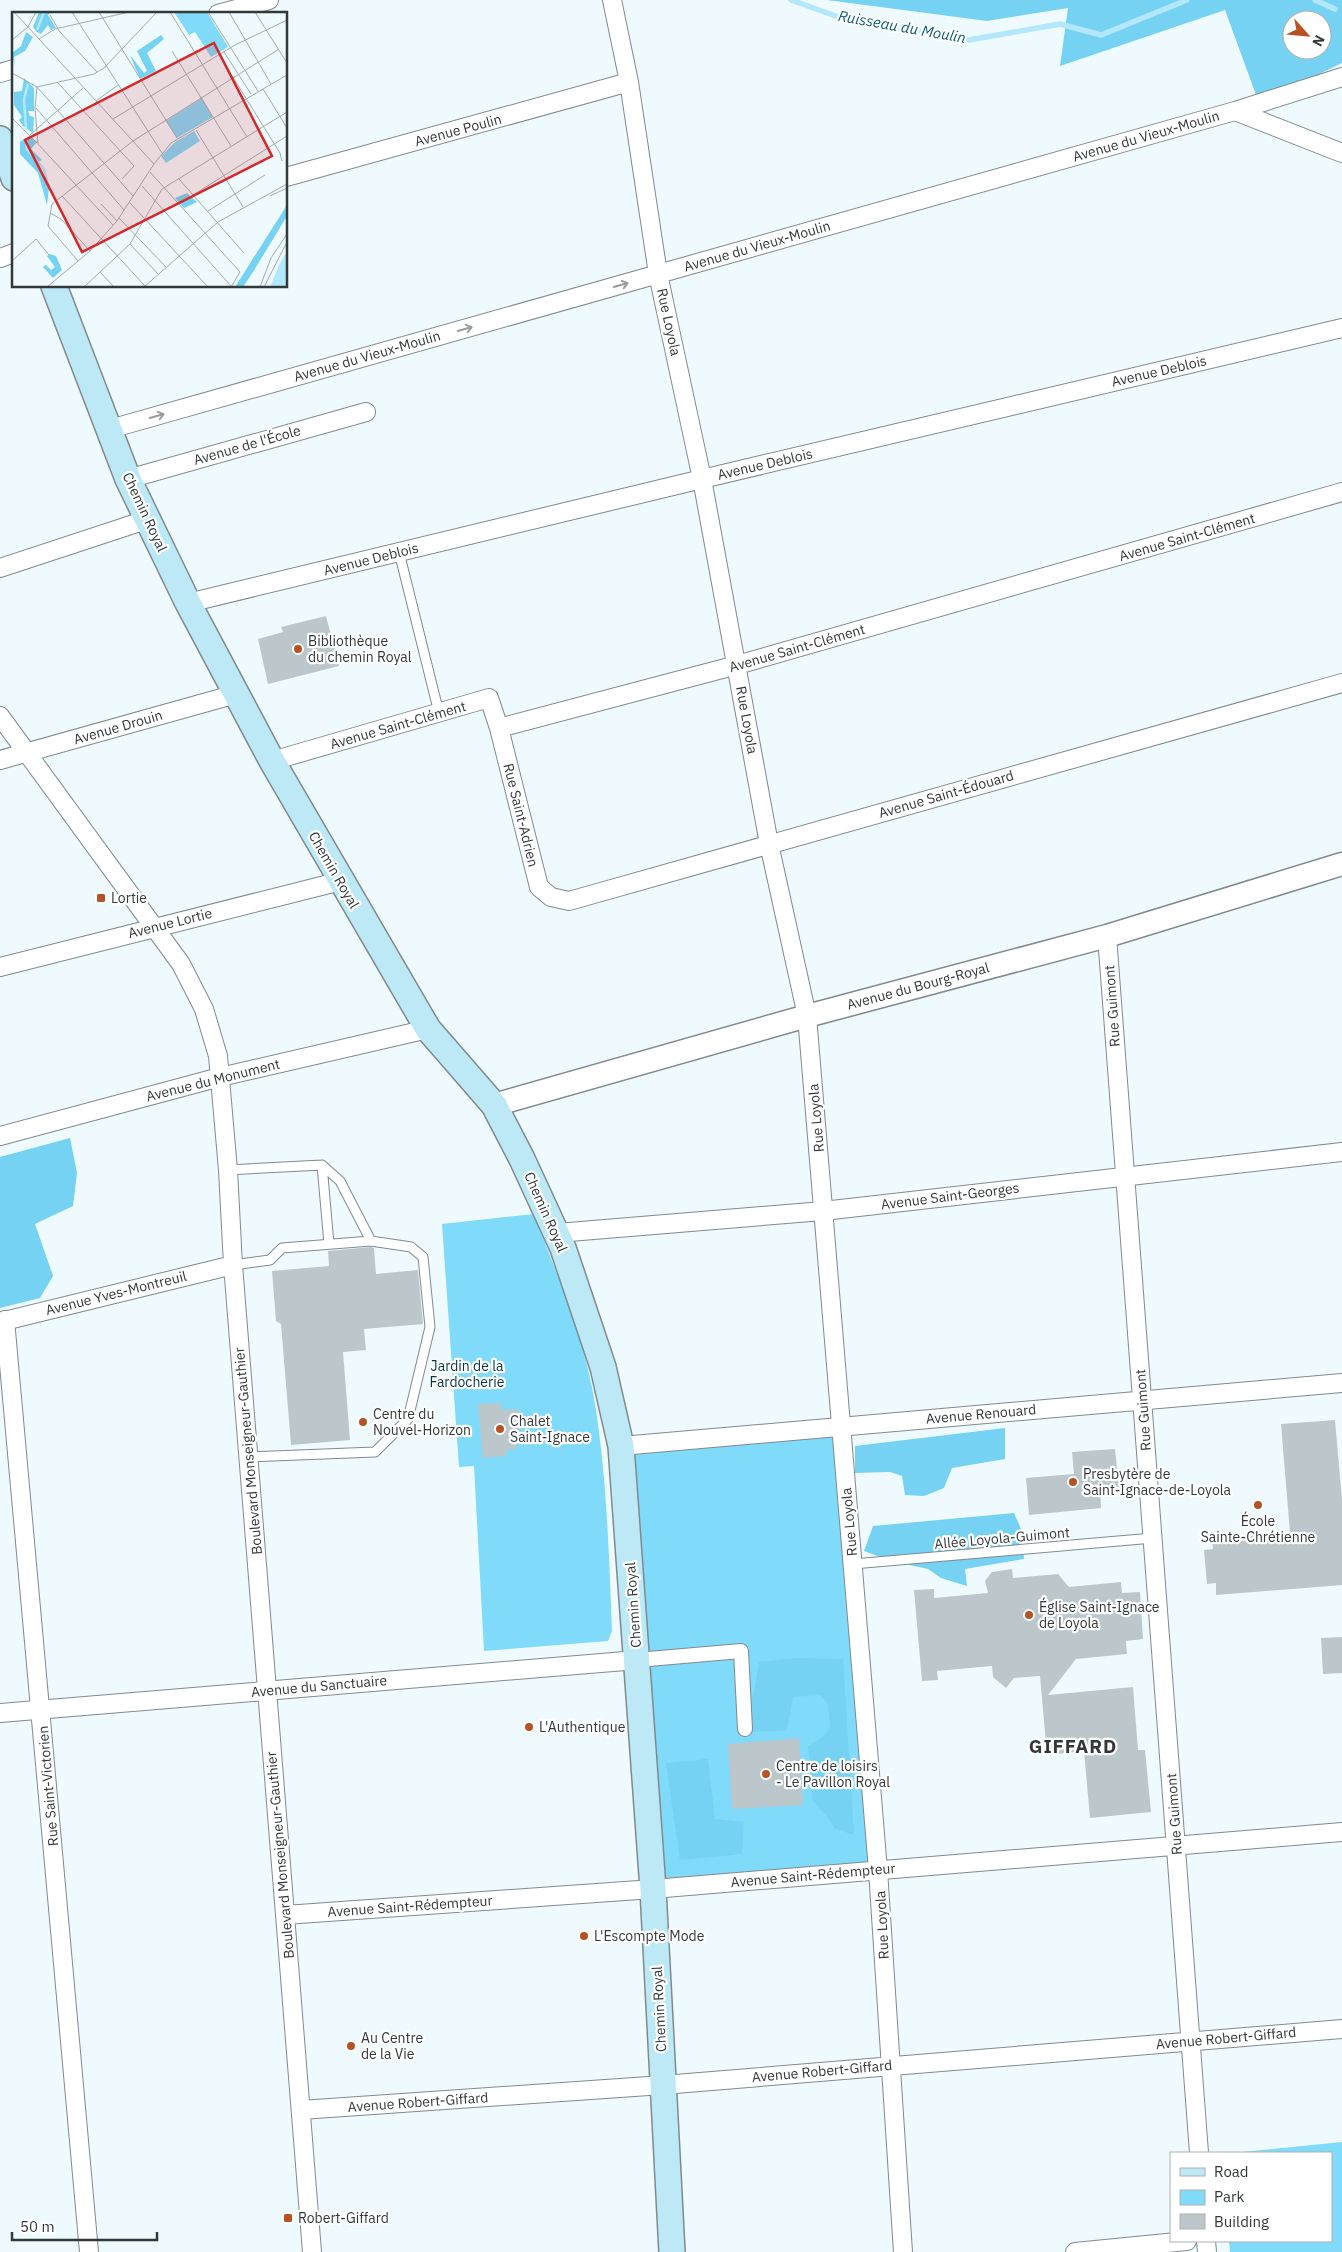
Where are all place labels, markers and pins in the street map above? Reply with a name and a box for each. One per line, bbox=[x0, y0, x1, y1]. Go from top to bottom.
place label: Bibliothèque du chemin Royal bbox=[308, 632, 412, 666]
marker: Bibliothèque du chemin Royal bbox=[292, 643, 304, 655]
place label: Lortie bbox=[111, 889, 147, 907]
marker: Lortie bbox=[95, 892, 107, 904]
place label: Centre du Nouvel-Horizon bbox=[373, 1405, 471, 1439]
place label: Chalet Saint-Ignace bbox=[510, 1412, 590, 1446]
marker: Centre du Nouvel-Horizon bbox=[357, 1416, 369, 1428]
marker: Chalet Saint-Ignace bbox=[494, 1423, 506, 1435]
place label: Presbytère de Saint-Ignace-de-Loyola bbox=[1083, 1465, 1232, 1499]
marker: Presbytère de Saint-Ignace-de-Loyola bbox=[1067, 1476, 1079, 1488]
marker: École Sainte-Chrétienne bbox=[1252, 1499, 1264, 1511]
place label: École Sainte-Chrétienne bbox=[1201, 1511, 1316, 1546]
place label: Église Saint-Ignace de Loyola bbox=[1039, 1597, 1160, 1632]
marker: Église Saint-Ignace de Loyola bbox=[1023, 1609, 1035, 1621]
place label: L'Authentique bbox=[539, 1718, 626, 1736]
marker: L'Authentique bbox=[523, 1721, 535, 1733]
place label: Centre de loisirs - Le Pavillon Royal bbox=[776, 1757, 890, 1791]
marker: Centre de loisirs - Le Pavillon Royal bbox=[760, 1768, 772, 1780]
place label: L'Escompte Mode bbox=[594, 1927, 705, 1945]
marker: L'Escompte Mode bbox=[578, 1930, 590, 1942]
place label: Au Centre de la Vie bbox=[361, 2029, 424, 2063]
marker: Au Centre de la Vie bbox=[345, 2040, 357, 2052]
place label: Robert-Giffard bbox=[298, 2209, 389, 2227]
marker: Robert-Giffard bbox=[282, 2212, 294, 2224]

